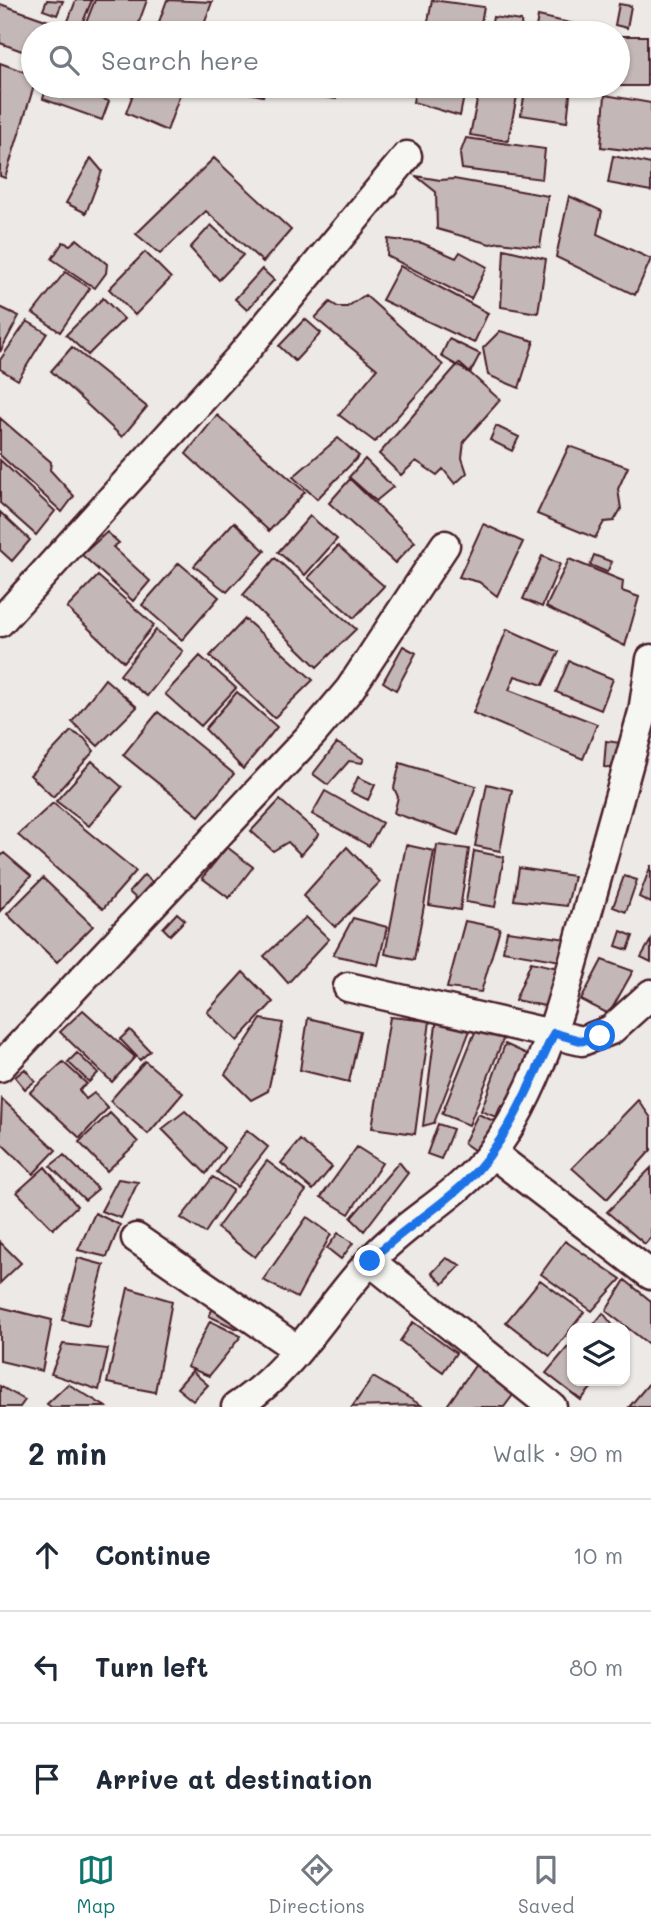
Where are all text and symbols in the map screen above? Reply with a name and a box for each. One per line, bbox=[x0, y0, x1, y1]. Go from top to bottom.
search box bbox=[21, 21, 630, 98]
icon: search bbox=[45, 41, 83, 79]
text: Search here bbox=[101, 43, 259, 77]
route start bbox=[584, 1020, 615, 1051]
route end bbox=[354, 1245, 385, 1276]
map controls bbox=[567, 1323, 630, 1386]
button: layers bbox=[567, 1323, 630, 1386]
text: 2 min bbox=[28, 1433, 107, 1473]
text: Walk · 90 m bbox=[492, 1438, 623, 1468]
icon: ahead bbox=[28, 1536, 66, 1574]
text: Continue bbox=[95, 1538, 211, 1572]
text: 10 m bbox=[573, 1540, 623, 1570]
icon: left bbox=[28, 1648, 66, 1686]
text: Turn left bbox=[95, 1650, 208, 1684]
text: 80 m bbox=[569, 1652, 623, 1682]
icon: arrive bbox=[28, 1760, 66, 1798]
text: Arrive at destination bbox=[95, 1762, 372, 1796]
tab: Map bbox=[77, 1851, 115, 1918]
tab: Directions bbox=[268, 1851, 365, 1918]
tab: Saved bbox=[518, 1851, 574, 1918]

